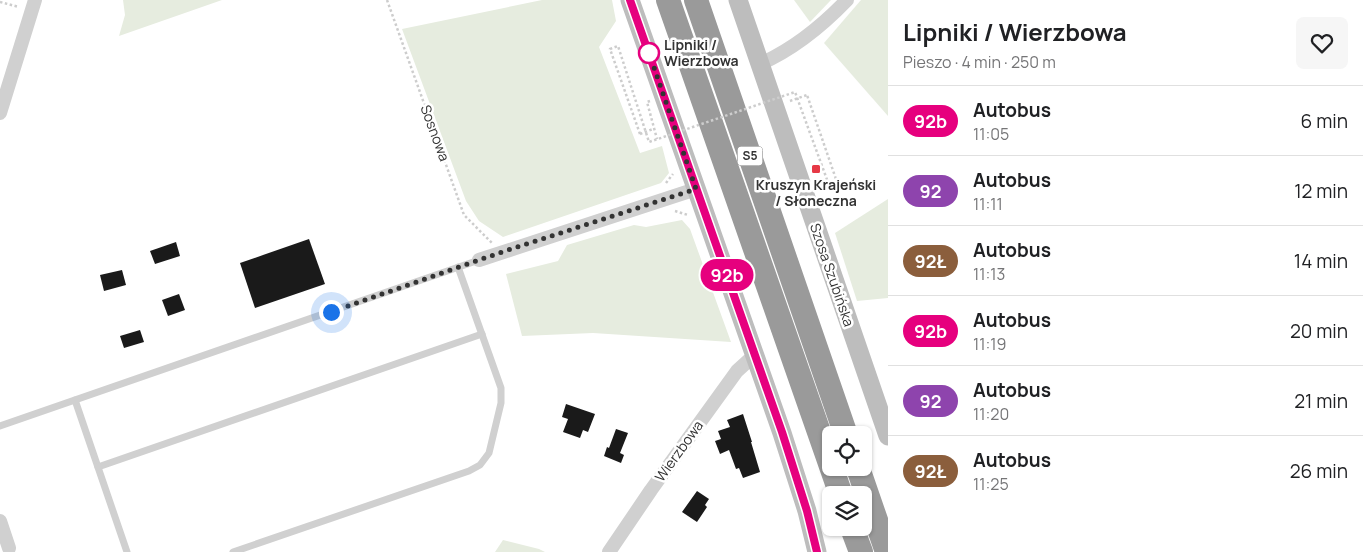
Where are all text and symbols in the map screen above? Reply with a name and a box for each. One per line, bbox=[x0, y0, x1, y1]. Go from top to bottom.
text: Lipniki / Wierzbowa bbox=[903, 15, 1127, 48]
button: heart bbox=[1296, 17, 1348, 69]
place label: Lipniki / Wierzbowa bbox=[664, 35, 739, 70]
marker: Lipniki / Wierzbowa bbox=[638, 42, 660, 64]
text: Pieszo · 4 min · 250 m bbox=[903, 51, 1056, 73]
text: Autobus bbox=[973, 97, 1051, 123]
street label: Sosnowa bbox=[417, 102, 454, 164]
text: 6 min bbox=[1301, 108, 1348, 134]
text: 92b bbox=[914, 109, 947, 133]
text: 11:05 bbox=[973, 123, 1009, 145]
road number: S5 bbox=[738, 146, 762, 166]
marker: Kruszyn Krajeński / Słoneczna bbox=[810, 163, 822, 175]
text: Autobus bbox=[973, 167, 1051, 193]
place label: Kruszyn Krajeński / Słoneczna bbox=[756, 175, 876, 210]
text: 12 min bbox=[1294, 178, 1348, 204]
text: 92 bbox=[920, 179, 941, 203]
text: 11:11 bbox=[973, 193, 1003, 215]
street label: Szosa Szubińska bbox=[806, 221, 859, 329]
text: Autobus bbox=[973, 237, 1051, 263]
text: 14 min bbox=[1294, 248, 1348, 274]
text: 92Ł bbox=[915, 249, 946, 273]
line badge: 92b bbox=[698, 259, 756, 291]
text: 92b bbox=[711, 263, 744, 287]
text: 11:13 bbox=[973, 263, 1005, 285]
your location bbox=[319, 300, 344, 325]
text: Autobus bbox=[973, 307, 1051, 333]
text: 20 min bbox=[1290, 318, 1348, 344]
text: 92b bbox=[914, 319, 947, 343]
text: 11:19 bbox=[973, 333, 1006, 355]
text: Autobus bbox=[973, 377, 1051, 403]
text: 21 min bbox=[1294, 388, 1348, 414]
text: 92 bbox=[920, 389, 941, 413]
text: 11:20 bbox=[973, 403, 1009, 425]
street label: Wierzbowa bbox=[650, 416, 707, 485]
map controls bbox=[822, 426, 872, 536]
button: locate bbox=[822, 426, 872, 476]
text: Autobus bbox=[973, 447, 1051, 473]
text: 26 min bbox=[1290, 458, 1348, 484]
text: 92Ł bbox=[915, 459, 946, 483]
text: 11:25 bbox=[973, 473, 1009, 495]
button: layers bbox=[822, 486, 872, 536]

